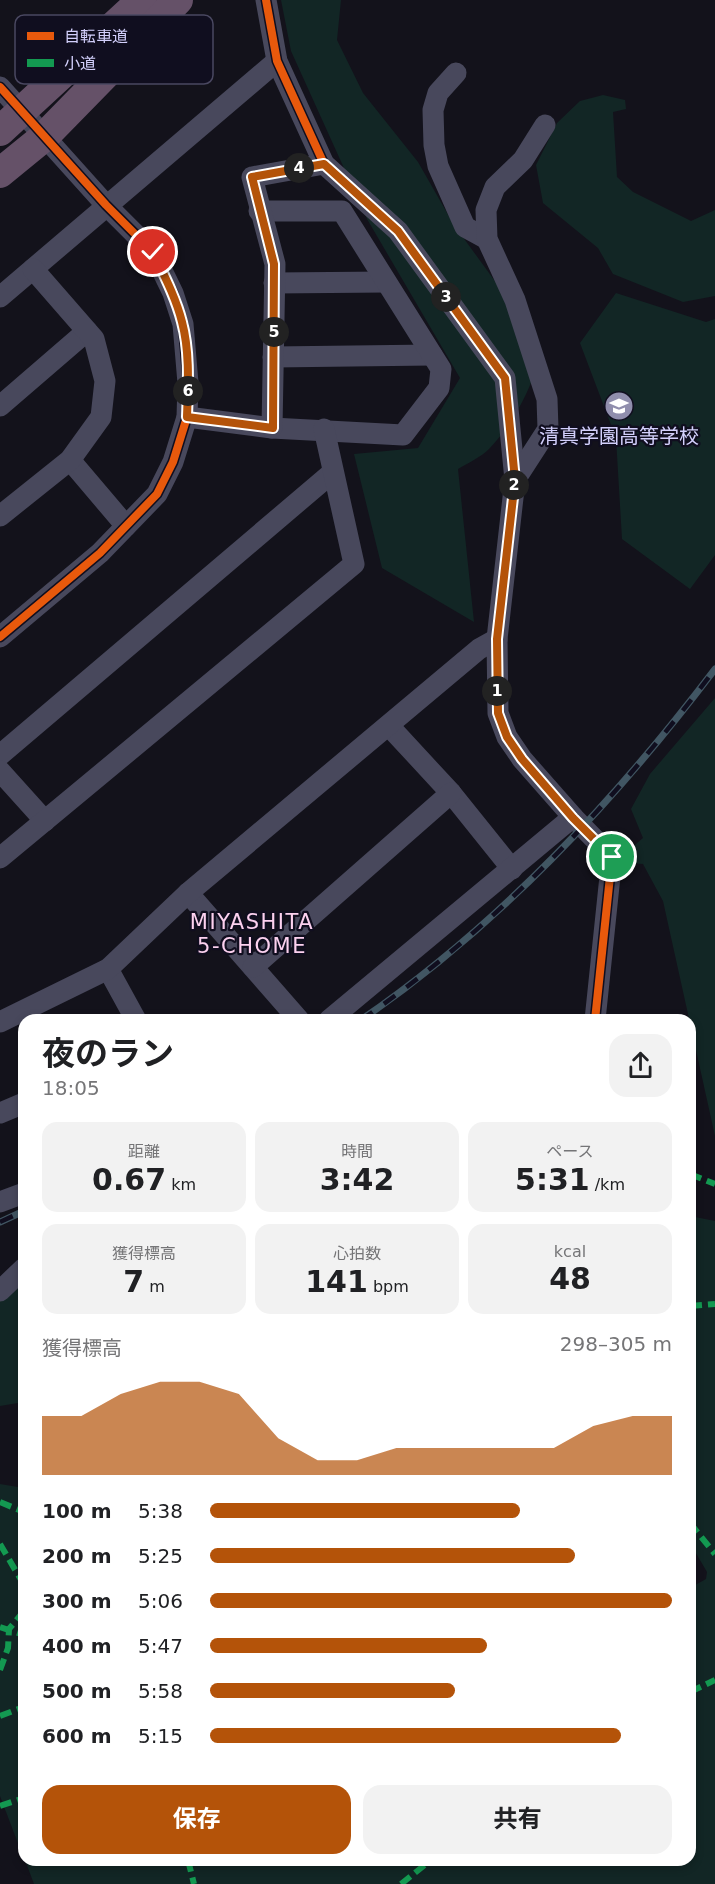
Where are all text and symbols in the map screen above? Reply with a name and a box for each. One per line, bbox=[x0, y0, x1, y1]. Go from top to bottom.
legend bbox=[15, 15, 213, 84]
text: 自転車道 bbox=[64, 27, 128, 46]
text: 小道 bbox=[64, 54, 96, 73]
pin: 4 bbox=[284, 153, 314, 183]
text: 4 bbox=[293, 158, 305, 177]
pin bbox=[127, 226, 178, 277]
icon: check bbox=[136, 235, 169, 268]
pin: 3 bbox=[431, 282, 461, 312]
text: 3 bbox=[440, 287, 452, 306]
pin: 5 bbox=[259, 317, 289, 347]
text: 5 bbox=[268, 322, 280, 341]
pin: 6 bbox=[173, 376, 203, 406]
text: 6 bbox=[182, 381, 194, 400]
school or university icon: 清真学園高等学校 bbox=[603, 390, 635, 422]
place label: 清真学園高等学校 bbox=[539, 424, 699, 448]
pin: 2 bbox=[499, 470, 529, 500]
text: 2 bbox=[508, 475, 520, 494]
pin: 1 bbox=[482, 676, 512, 706]
text: 1 bbox=[491, 681, 503, 700]
pin bbox=[586, 831, 637, 882]
icon: arrive bbox=[595, 840, 628, 873]
district label: MIYASHITA 5-CHOME bbox=[190, 910, 314, 958]
text: 夜のラン bbox=[42, 1034, 174, 1073]
button: share bbox=[609, 1034, 672, 1097]
text: 18:05 bbox=[42, 1076, 100, 1100]
text: 距離 bbox=[128, 1142, 160, 1161]
text: 時間 bbox=[341, 1142, 373, 1161]
text: ペース bbox=[546, 1142, 594, 1161]
text: 0.67 bbox=[92, 1162, 166, 1197]
text: 3:42 bbox=[320, 1162, 394, 1197]
text: 5:31 bbox=[515, 1162, 590, 1197]
text: km bbox=[166, 1175, 196, 1194]
text: /km bbox=[590, 1175, 625, 1194]
text: kcal bbox=[554, 1242, 586, 1261]
text: 獲得標高 bbox=[112, 1244, 176, 1263]
text: 心拍数 bbox=[333, 1244, 381, 1263]
text: 48 bbox=[549, 1261, 591, 1296]
text: 7 bbox=[123, 1264, 144, 1299]
text: 141 bbox=[305, 1264, 368, 1299]
text: m bbox=[144, 1277, 165, 1296]
text: bpm bbox=[368, 1277, 409, 1296]
text: 298–305 m bbox=[560, 1332, 672, 1356]
text: 獲得標高 bbox=[42, 1336, 122, 1360]
text: 100 m bbox=[42, 1499, 112, 1523]
text: 5:38 bbox=[138, 1499, 183, 1523]
text: 200 m bbox=[42, 1544, 112, 1568]
text: 5:25 bbox=[138, 1544, 183, 1568]
text: 300 m bbox=[42, 1589, 112, 1613]
text: 5:06 bbox=[138, 1589, 183, 1613]
text: 400 m bbox=[42, 1634, 112, 1658]
text: 5:47 bbox=[138, 1634, 183, 1658]
text: 500 m bbox=[42, 1679, 112, 1703]
text: 5:58 bbox=[138, 1679, 183, 1703]
text: 600 m bbox=[42, 1724, 112, 1748]
text: 5:15 bbox=[138, 1724, 183, 1748]
button: 保存 bbox=[42, 1785, 351, 1854]
button: 共有 bbox=[363, 1785, 672, 1854]

